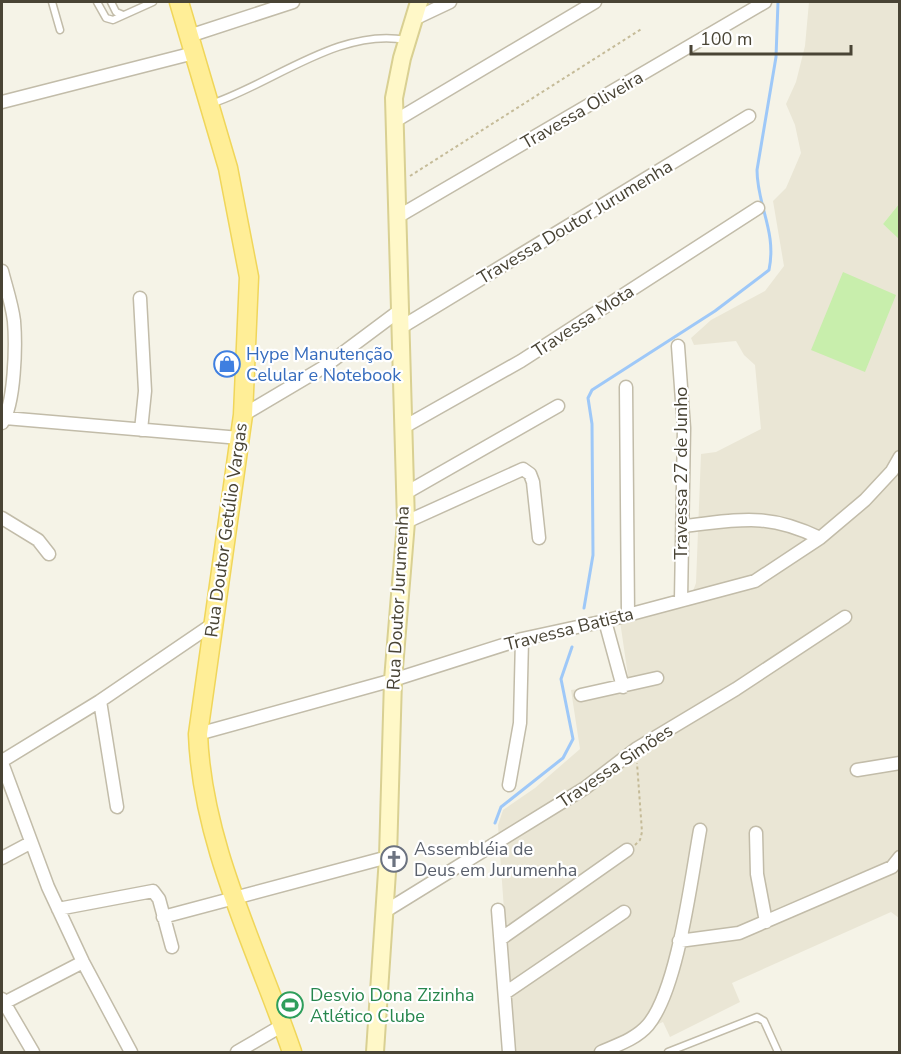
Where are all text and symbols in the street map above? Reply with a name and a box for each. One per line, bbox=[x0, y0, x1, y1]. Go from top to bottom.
scale bar bbox=[691, 18, 852, 56]
text: 100 m bbox=[700, 27, 752, 51]
street label: Travessa Oliveira bbox=[516, 65, 648, 155]
street label: Travessa Doutor Jurumenha bbox=[473, 154, 677, 290]
street label: Travessa Mota bbox=[528, 279, 638, 363]
place label: Hype Manutenção Celular e Notebook bbox=[246, 342, 402, 387]
shop icon: Hype Manutenção Celular e Notebook bbox=[212, 349, 242, 379]
street label: Travessa 27 de Junho bbox=[669, 387, 693, 559]
street label: Rua Doutor Getúlio Vargas bbox=[199, 421, 253, 639]
street label: Rua Doutor Jurumenha bbox=[381, 505, 415, 691]
street label: Travessa Batista bbox=[502, 601, 636, 657]
street label: Travessa Simões bbox=[553, 718, 677, 814]
place label: Assembléia de Deus em Jurumenha bbox=[414, 837, 577, 882]
church icon: Assembléia de Deus em Jurumenha bbox=[379, 844, 409, 874]
place label: Desvio Dona Zizinha Atlético Clube bbox=[310, 983, 475, 1028]
sports icon: Desvio Dona Zizinha Atlético Clube bbox=[275, 990, 305, 1020]

